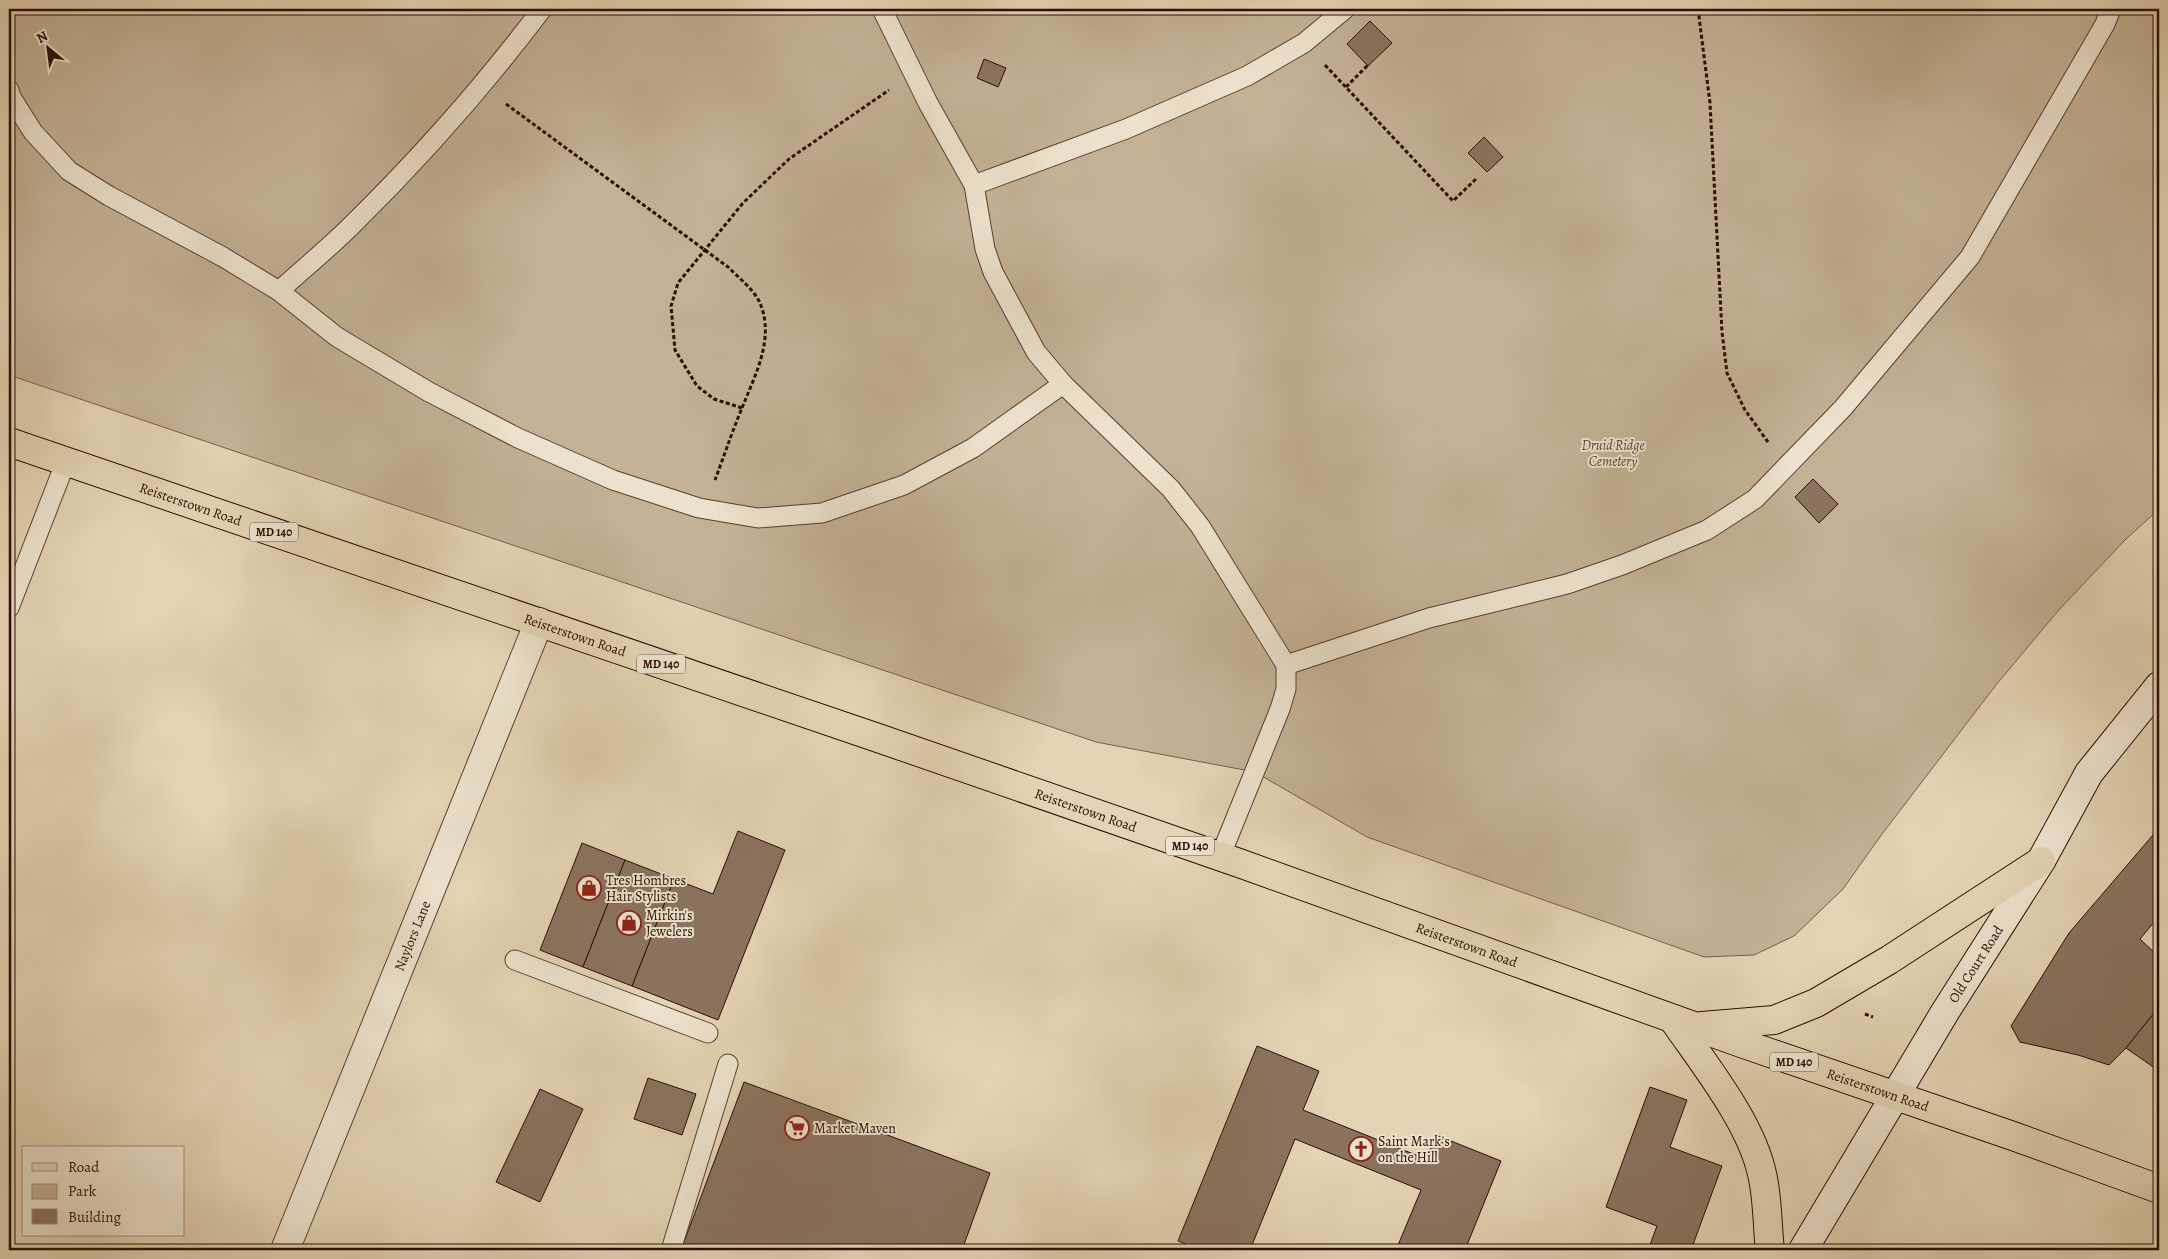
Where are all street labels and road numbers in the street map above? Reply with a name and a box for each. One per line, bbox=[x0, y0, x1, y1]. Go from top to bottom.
street label: Reisterstown Road bbox=[137, 478, 245, 531]
road number: MD 140 bbox=[250, 522, 298, 542]
street label: Reisterstown Road bbox=[521, 609, 629, 662]
road number: MD 140 bbox=[637, 654, 685, 674]
street label: Reisterstown Road bbox=[1032, 784, 1140, 837]
road number: MD 140 bbox=[1166, 836, 1214, 856]
street label: Naylors Lane bbox=[390, 898, 435, 974]
street label: Reisterstown Road bbox=[1413, 918, 1521, 972]
street label: Old Court Road bbox=[1944, 921, 2008, 1007]
road number: MD 140 bbox=[1770, 1052, 1818, 1072]
street label: Reisterstown Road bbox=[1824, 1064, 1932, 1117]

